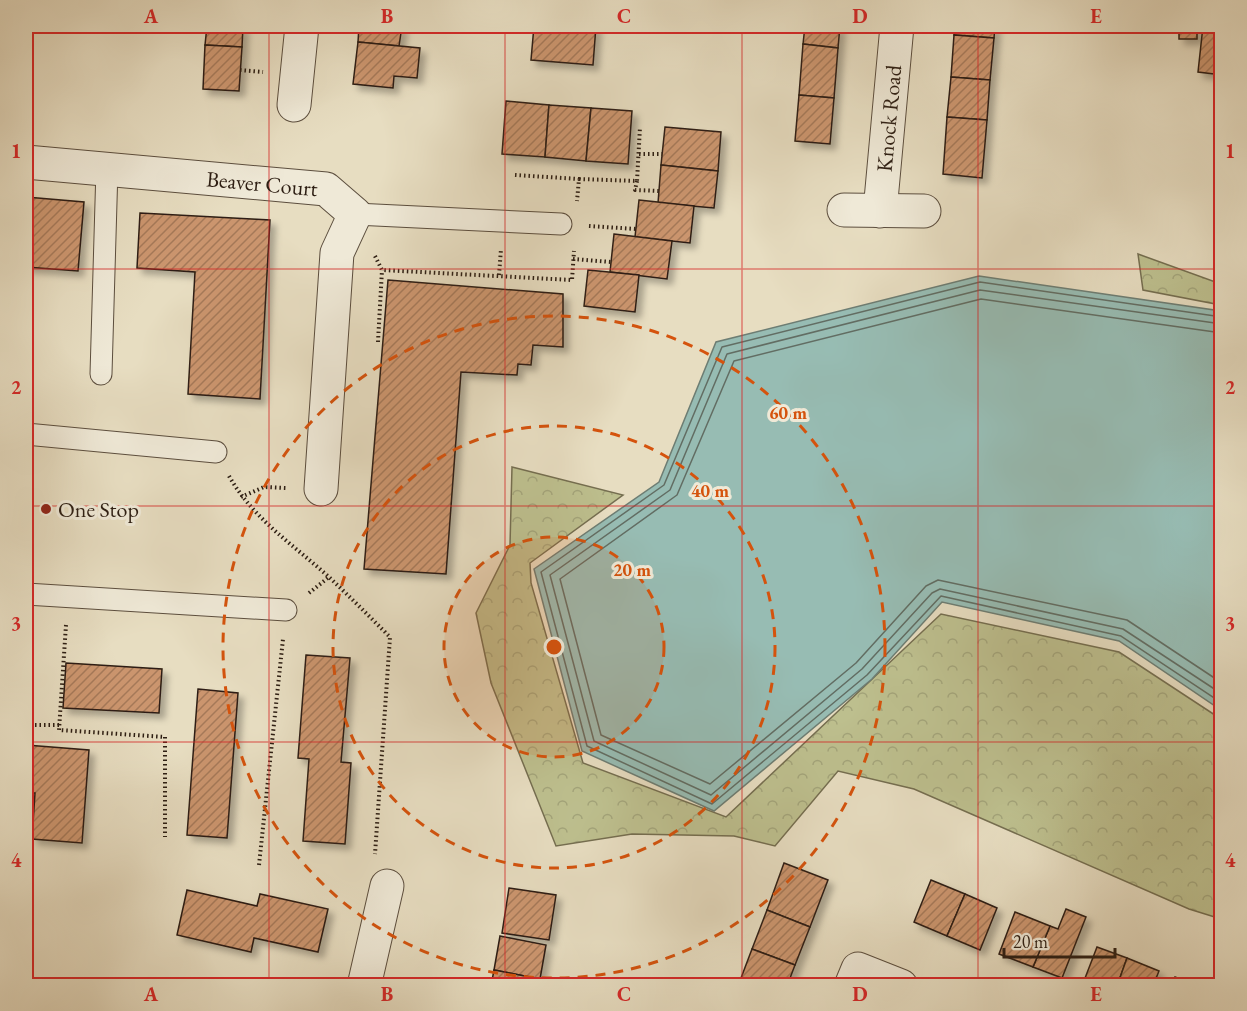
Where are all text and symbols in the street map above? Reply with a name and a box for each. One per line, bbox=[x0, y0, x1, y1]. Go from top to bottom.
text: A bbox=[143, 3, 159, 29]
text: B bbox=[381, 3, 393, 29]
text: C bbox=[617, 3, 631, 29]
text: D bbox=[852, 3, 868, 29]
text: E bbox=[1090, 3, 1102, 29]
street label: Knock Road bbox=[869, 63, 908, 173]
text: 1 bbox=[11, 138, 21, 164]
text: 1 bbox=[1225, 138, 1235, 164]
street label: Beaver Court bbox=[205, 164, 319, 203]
text: 2 bbox=[11, 374, 22, 400]
text: 2 bbox=[1225, 374, 1236, 400]
text: 60 m bbox=[769, 401, 807, 424]
text: 40 m bbox=[691, 479, 729, 502]
place label: One Stop bbox=[58, 495, 139, 524]
marker: One Stop bbox=[39, 502, 53, 516]
text: 20 m bbox=[613, 558, 651, 581]
text: 3 bbox=[11, 610, 21, 636]
text: 3 bbox=[1225, 610, 1235, 636]
centre of rings bbox=[544, 637, 564, 657]
text: 4 bbox=[11, 847, 22, 873]
text: 4 bbox=[1225, 847, 1236, 873]
scale bar bbox=[1004, 921, 1115, 959]
text: 20 m bbox=[1013, 930, 1048, 953]
text: A bbox=[143, 981, 159, 1007]
text: B bbox=[381, 981, 393, 1007]
text: C bbox=[617, 981, 631, 1007]
text: D bbox=[852, 981, 868, 1007]
text: E bbox=[1090, 981, 1102, 1007]

